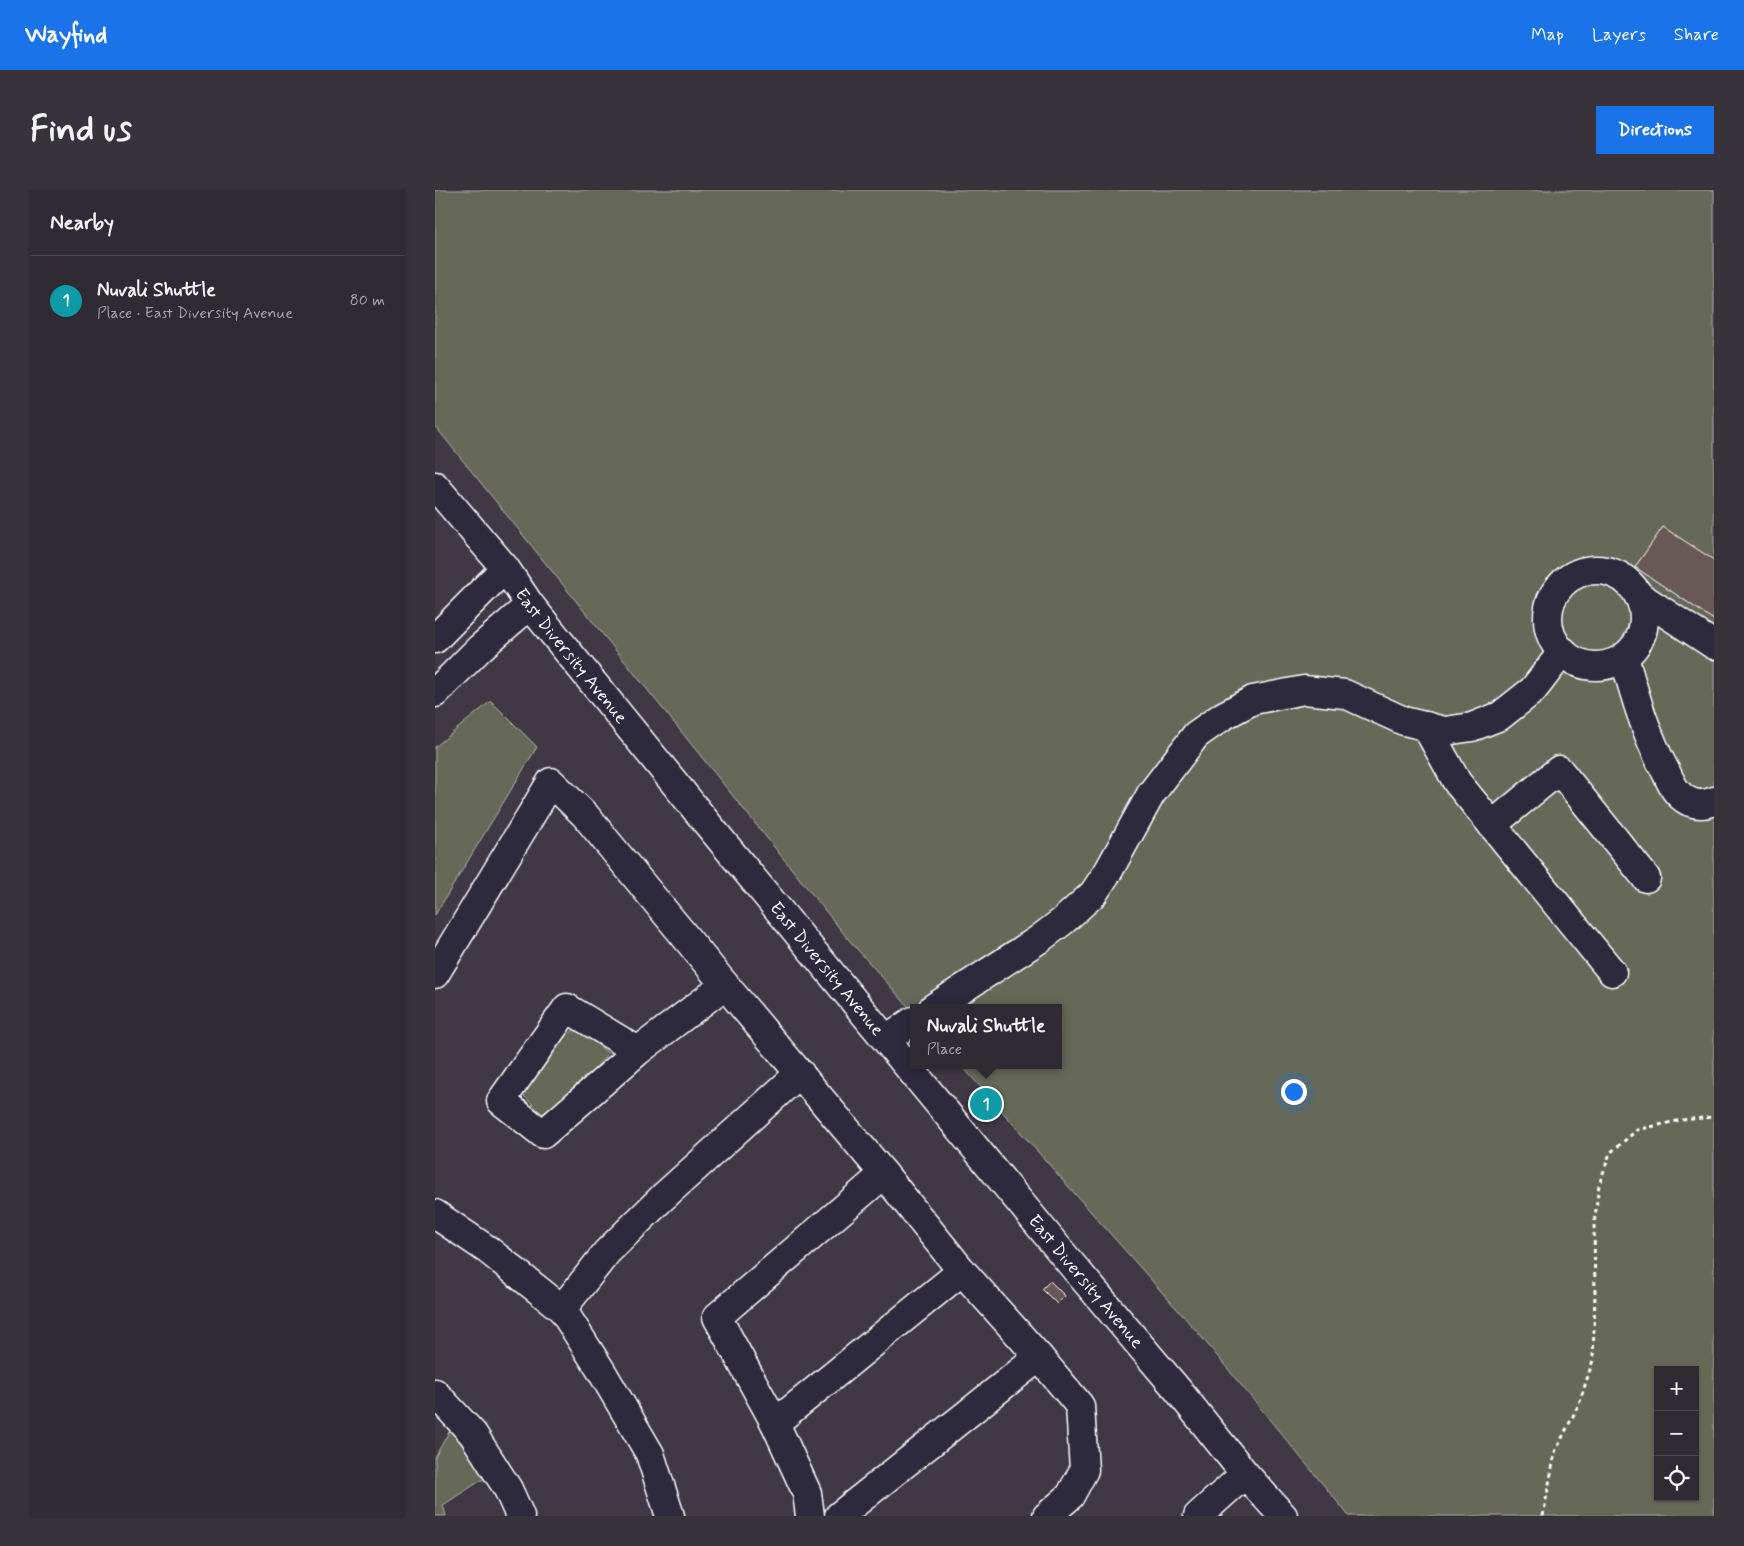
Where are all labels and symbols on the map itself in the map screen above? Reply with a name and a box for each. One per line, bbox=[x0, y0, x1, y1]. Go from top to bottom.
street label: East Diversity Avenue bbox=[509, 584, 633, 729]
street label: East Diversity Avenue bbox=[764, 897, 889, 1042]
your location bbox=[1281, 1079, 1307, 1105]
pin: 1 bbox=[970, 1085, 1002, 1123]
street label: East Diversity Avenue bbox=[1022, 1210, 1148, 1354]

